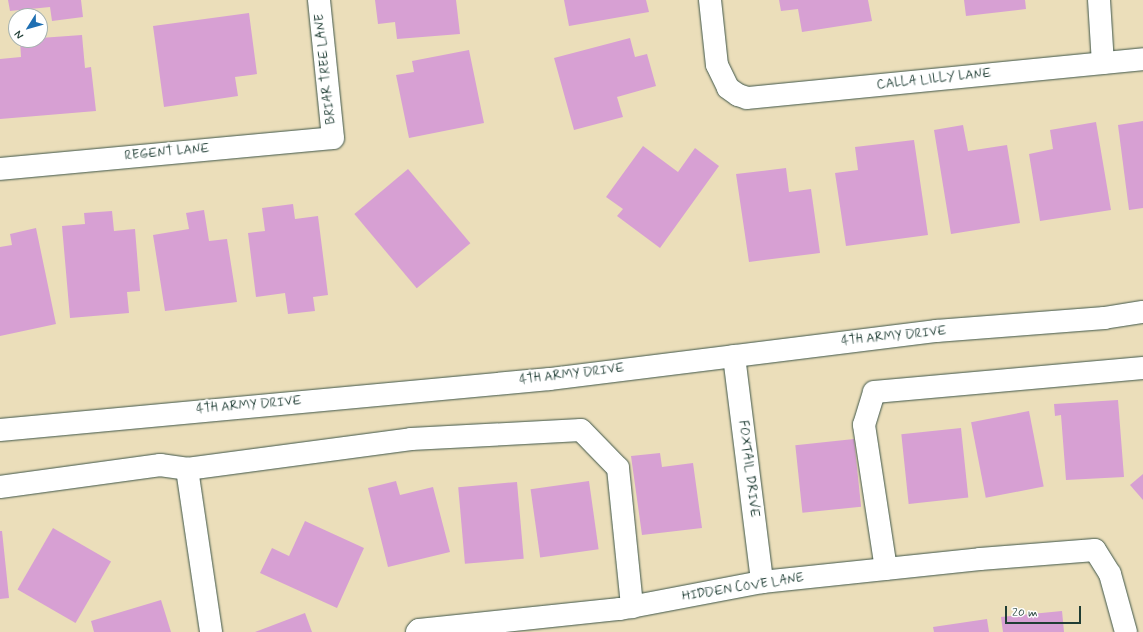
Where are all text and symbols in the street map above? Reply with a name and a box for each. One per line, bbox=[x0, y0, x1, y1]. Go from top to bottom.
north arrow bbox=[8, 8, 48, 48]
street label: BRIAR TREE LANE bbox=[312, 12, 340, 126]
text: N bbox=[11, 27, 27, 42]
street label: CALLA LILLY LANE bbox=[874, 66, 994, 94]
street label: REGENT LANE bbox=[123, 141, 211, 165]
street label: 4TH ARMY DRIVE bbox=[840, 324, 948, 350]
street label: 4TH ARMY DRIVE bbox=[518, 361, 626, 389]
street label: 4TH ARMY DRIVE bbox=[195, 394, 303, 418]
street label: FOXTAIL DRIVE bbox=[734, 419, 762, 519]
street label: HIDDEN COVE LANE bbox=[679, 570, 807, 606]
scale bar bbox=[1007, 598, 1083, 624]
text: 20 m bbox=[1012, 605, 1038, 621]

